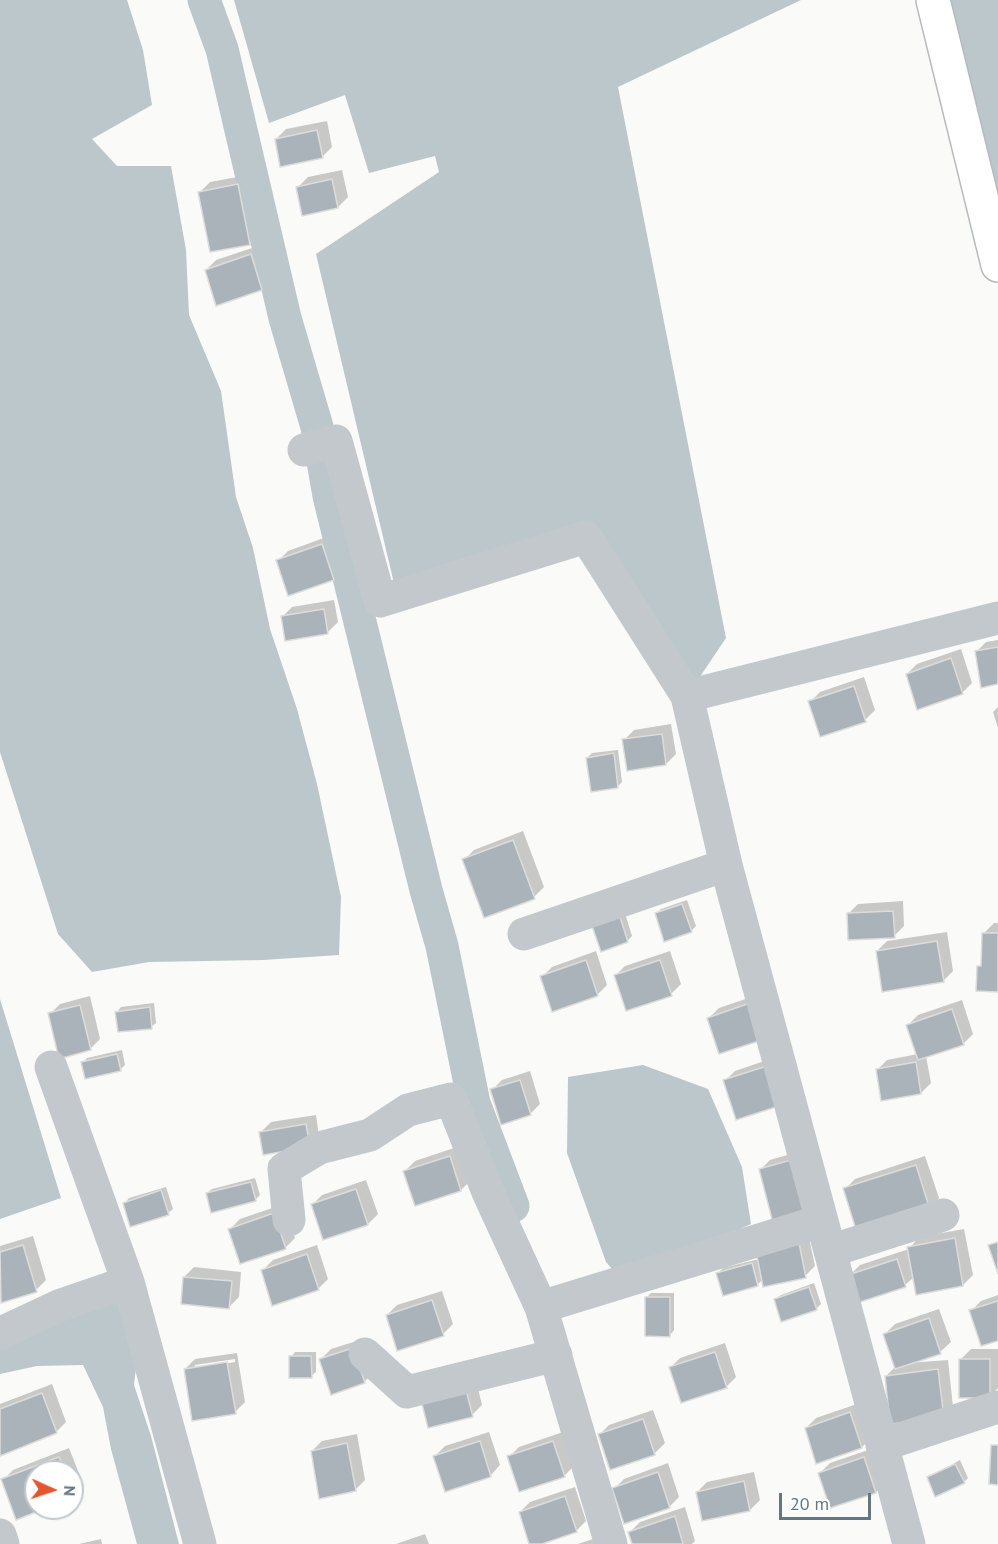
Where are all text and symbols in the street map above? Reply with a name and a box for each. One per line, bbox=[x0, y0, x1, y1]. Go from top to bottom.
north arrow bbox=[24, 1460, 84, 1520]
scale bar bbox=[782, 1481, 874, 1519]
text: N bbox=[60, 1485, 80, 1497]
text: 20 m bbox=[790, 1492, 829, 1515]

